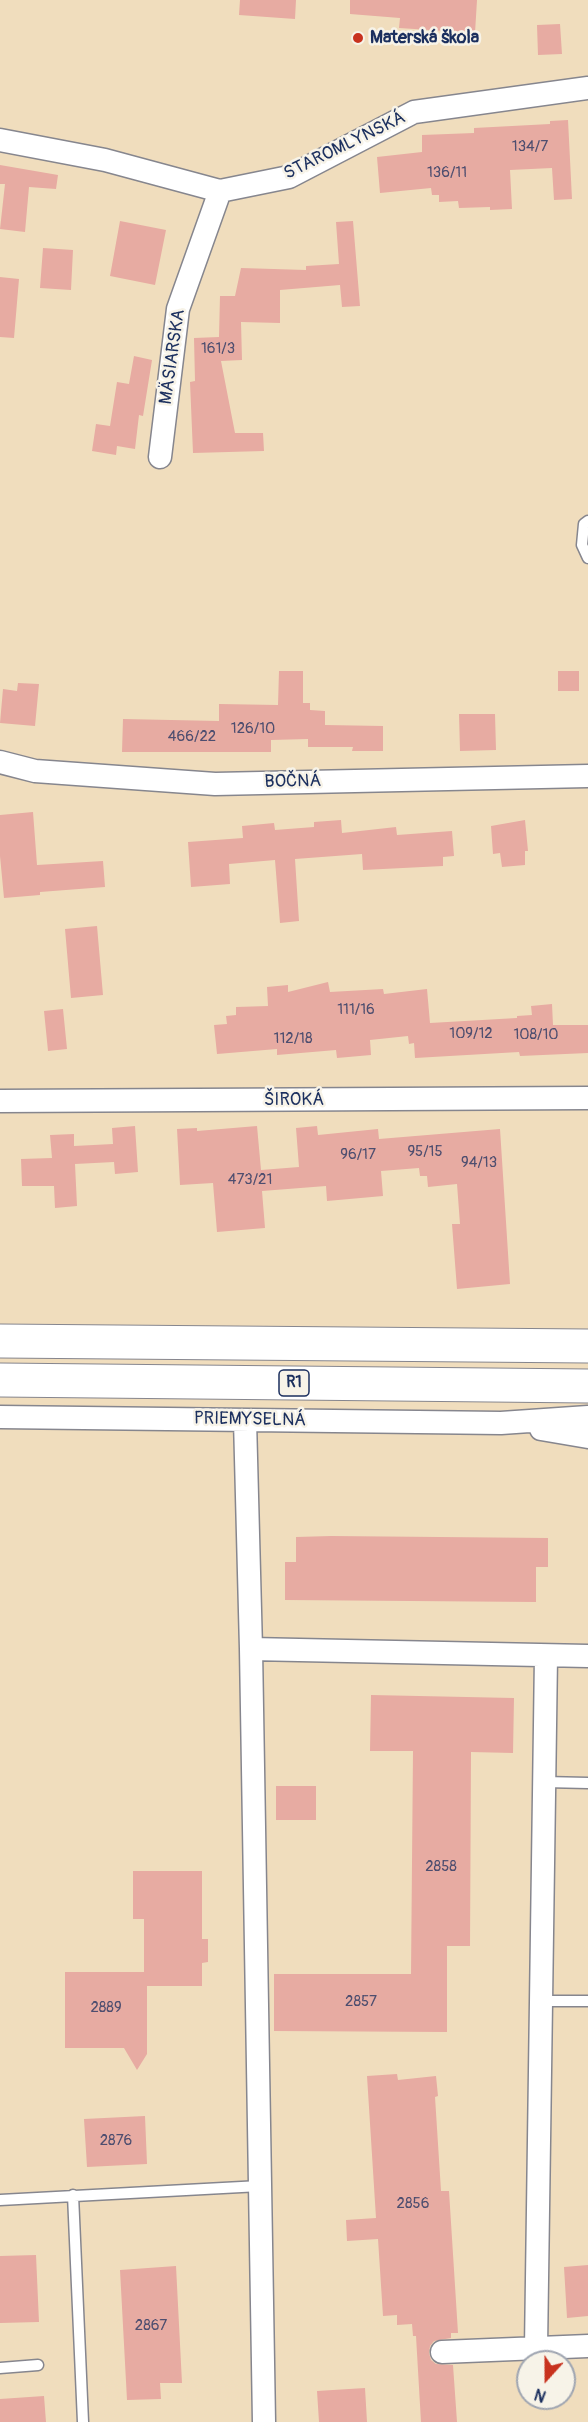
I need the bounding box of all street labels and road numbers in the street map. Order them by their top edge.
street label: STAROMLYNSKÁ [281,107,409,185]
street label: MÄSIARSKA [156,308,190,406]
street label: BOČNÁ [264,771,322,793]
street label: ŠIROKÁ [264,1089,324,1111]
road number: R1 [279,1370,309,1396]
street label: PRIEMYSELNÁ [194,1408,306,1432]

